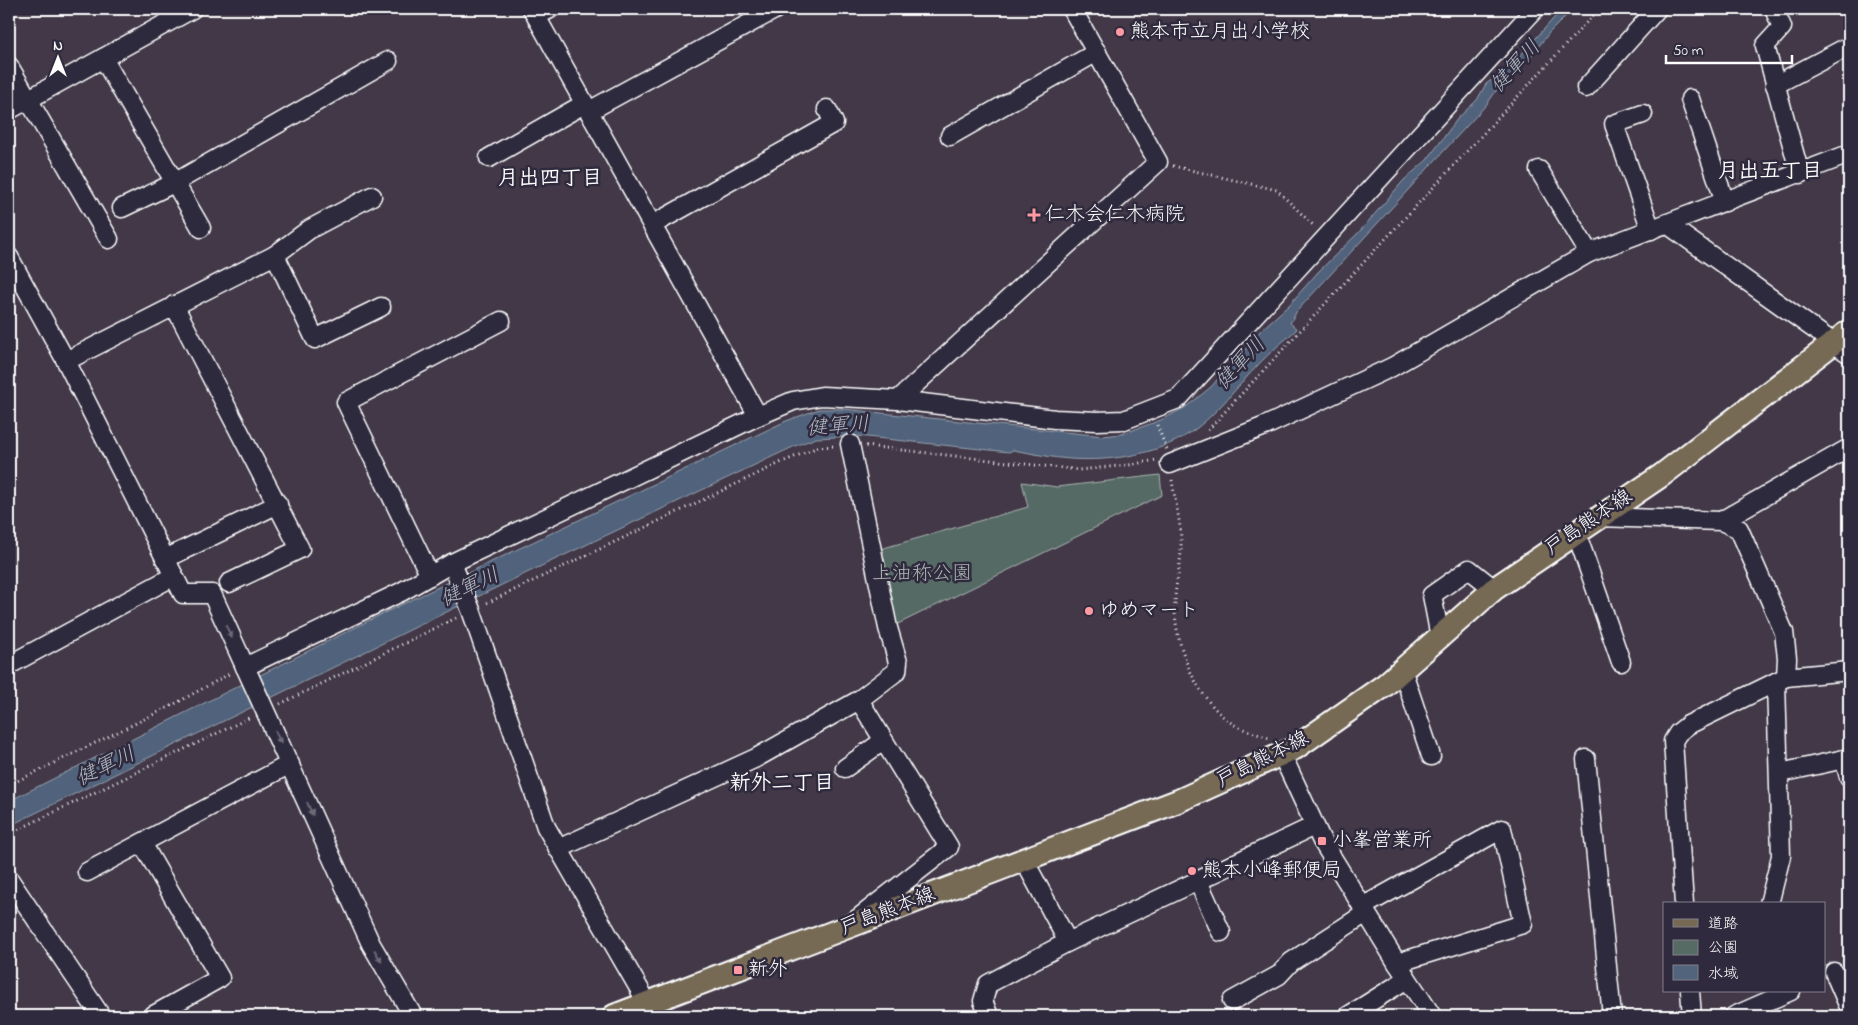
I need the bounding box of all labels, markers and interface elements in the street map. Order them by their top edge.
place label: 熊本市立月出小学校 [1130,18,1310,47]
marker: 熊本市立月出小学校 [1114,26,1126,38]
north arrow [32,32,82,82]
scale bar [1666,32,1792,64]
water label: 健軍川 [1484,34,1548,100]
text: N [53,36,63,57]
text: 50 m [1673,40,1704,62]
district label: 月出五丁目 [1718,157,1823,187]
district label: 月出四丁目 [498,164,603,194]
place label: 仁木会仁木病院 [1045,201,1185,230]
marker: 仁木会仁木病院 [1027,208,1041,222]
water label: 健軍川 [1209,331,1273,397]
water label: 健軍川 [806,410,870,444]
street label: 戸島熊本線 [1539,483,1639,563]
park label: 上油称公園 [872,560,972,589]
water label: 健軍川 [435,561,505,615]
place label: ゆめマート [1099,597,1199,626]
marker: ゆめマート [1083,605,1095,617]
one-way arrow [226,625,234,639]
street label: 戸島熊本線 [1212,724,1314,796]
one-way arrow [275,730,283,744]
water label: 健軍川 [71,740,141,794]
district label: 新外二丁目 [730,769,835,799]
one-way arrow [307,802,315,816]
place label: 小峯営業所 [1332,827,1432,856]
marker: 小峯営業所 [1316,835,1328,847]
place label: 熊本小峰郵便局 [1202,857,1342,886]
marker: 熊本小峰郵便局 [1186,865,1198,877]
street label: 戸島熊本線 [836,881,940,943]
legend [1663,902,1826,992]
text: 道路 [1708,913,1738,935]
text: 公園 [1708,937,1738,959]
one-way arrow [374,950,383,963]
place label: 新外 [748,956,788,985]
text: 水域 [1708,963,1738,985]
marker: 新外 [732,964,744,976]

